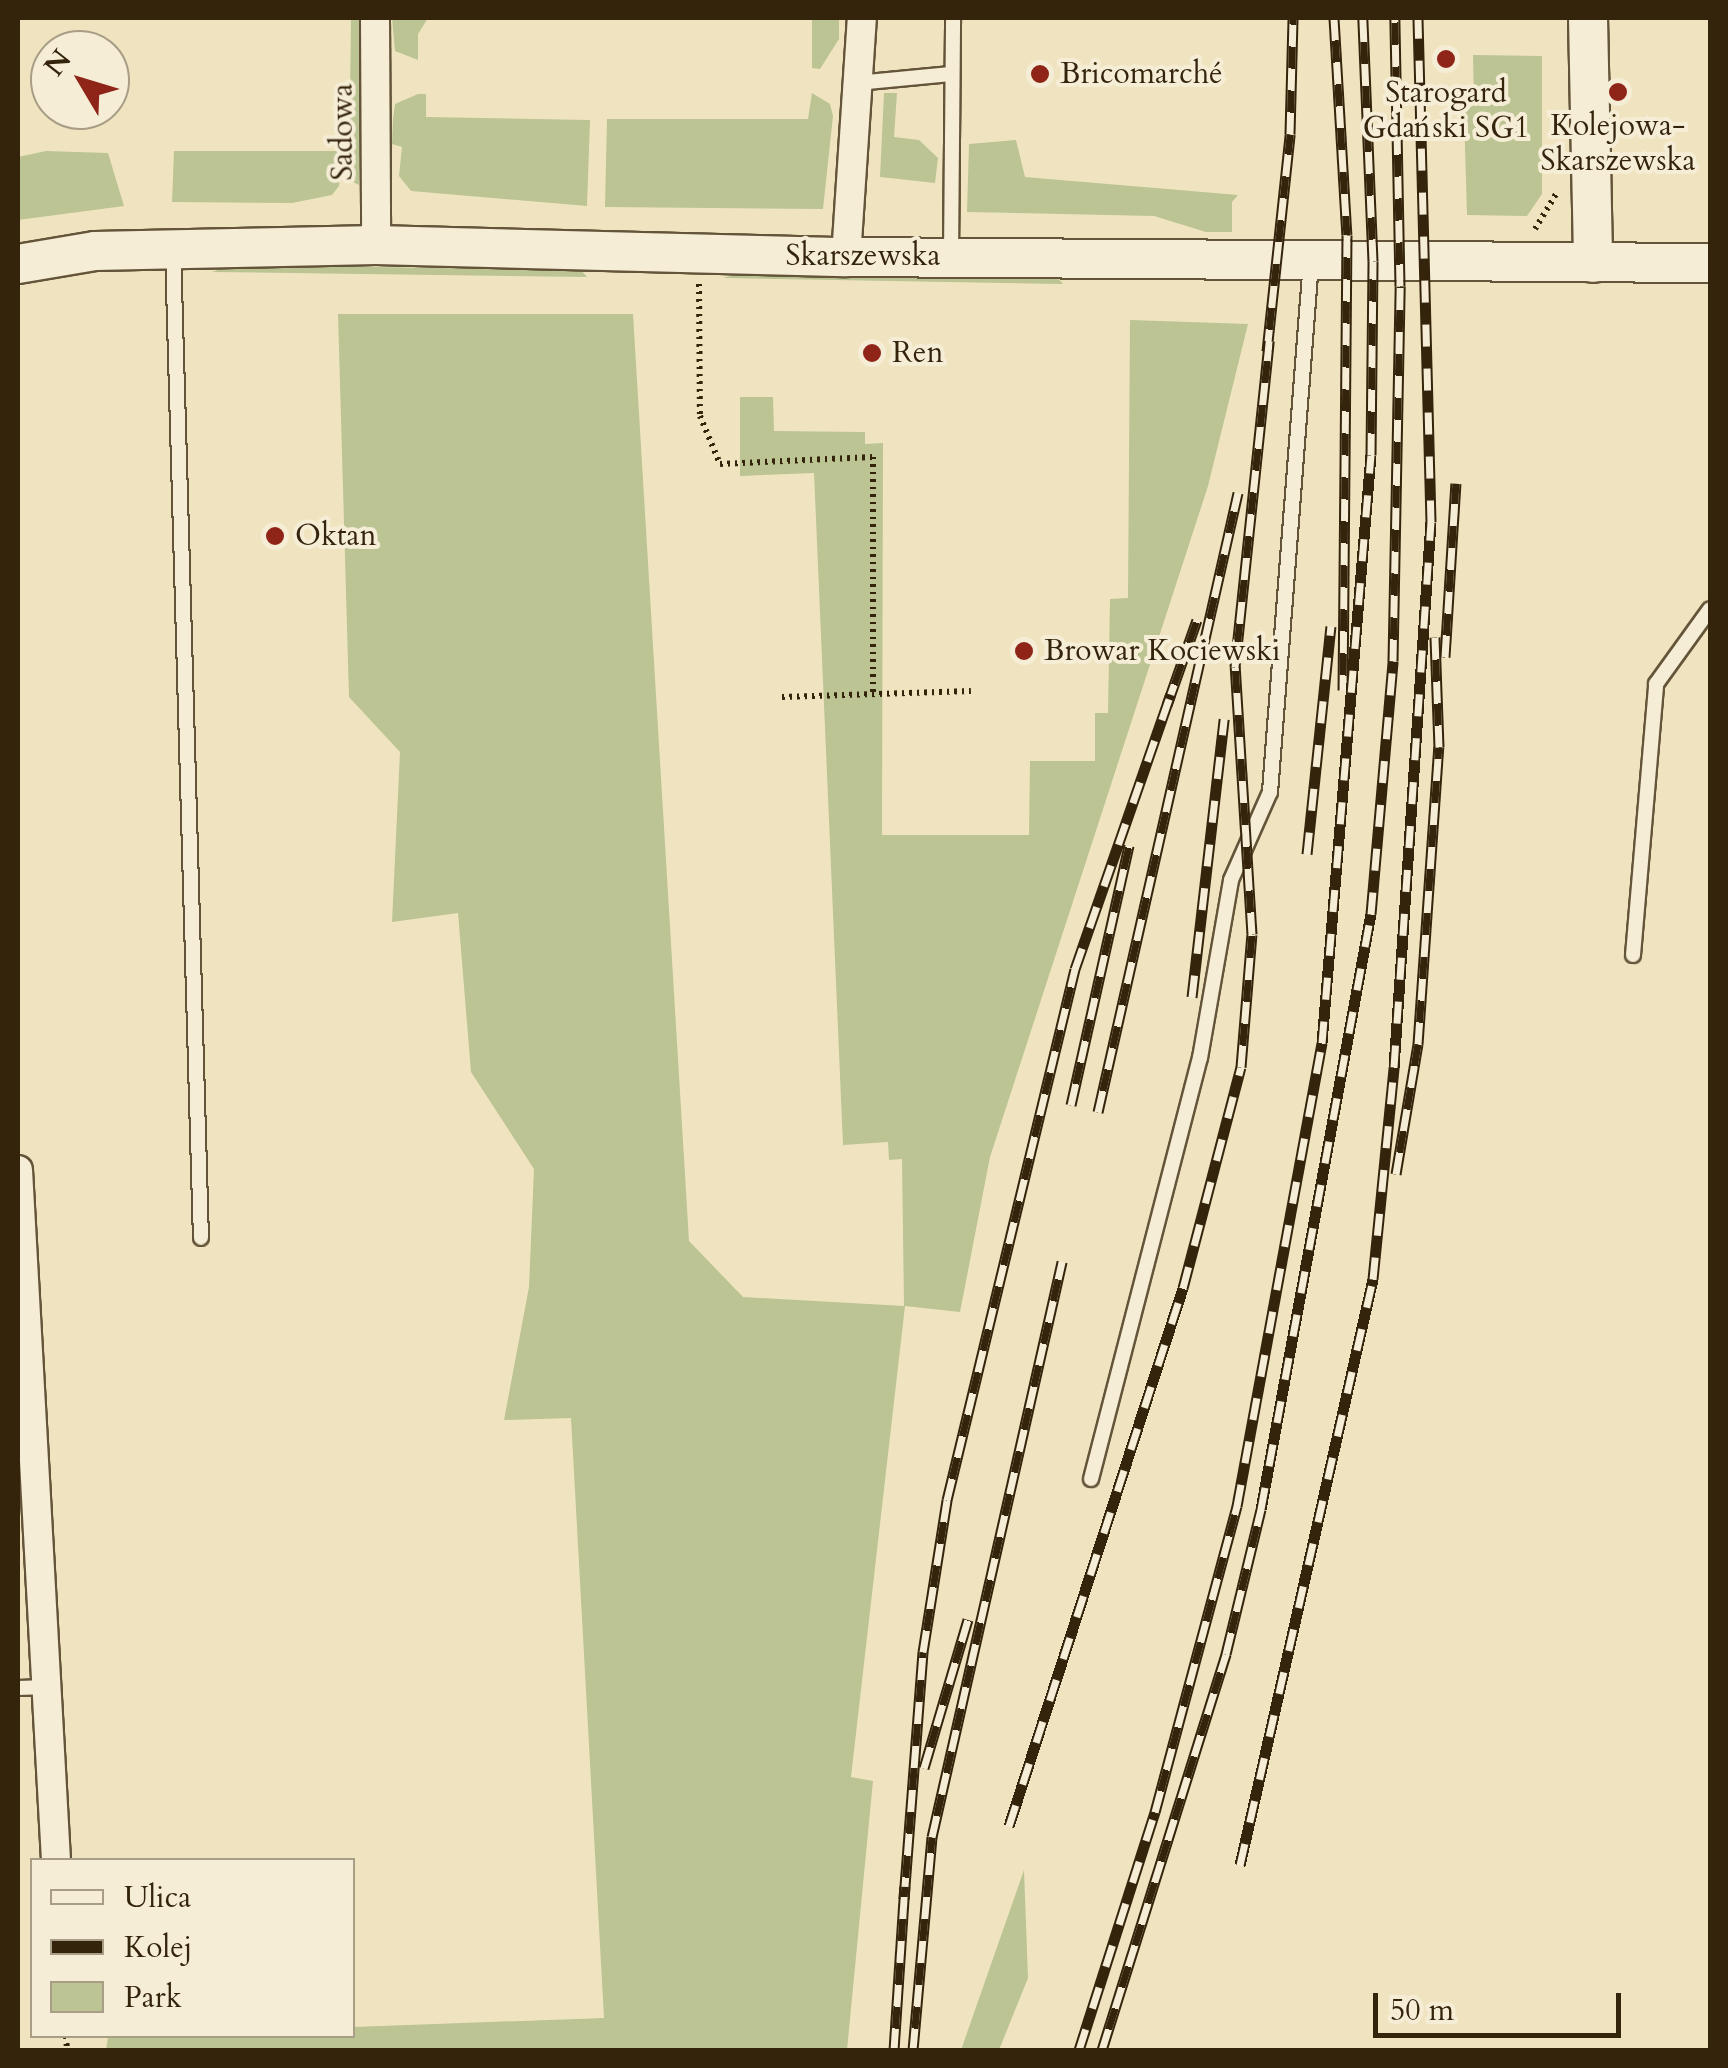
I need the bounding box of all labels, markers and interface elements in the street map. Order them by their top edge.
north arrow [30,30,130,130]
text: N [35,41,80,84]
marker: Starogard Gdański SG1 [1435,48,1457,70]
place label: Bricomarché [1060,56,1223,92]
marker: Bricomarché [1029,63,1051,85]
place label: Starogard Gdański SG1 [1363,75,1529,146]
marker: Kolejowa- Skarszewska [1607,81,1629,103]
street label: Sadowa [325,83,361,181]
place label: Kolejowa- Skarszewska [1540,108,1696,178]
street label: Skarszewska [785,238,941,274]
place label: Ren [892,335,943,371]
marker: Ren [861,342,883,364]
place label: Oktan [295,518,376,554]
marker: Oktan [264,525,286,547]
place label: Browar Kociewski [1044,633,1280,669]
marker: Browar Kociewski [1013,640,1035,662]
legend [30,1858,355,2038]
text: Ulica [124,1877,191,1918]
text: Kolej [124,1927,192,1968]
scale bar [1378,1973,1626,2035]
text: Park [124,1977,182,2018]
text: 50 m [1390,1990,1454,2031]

